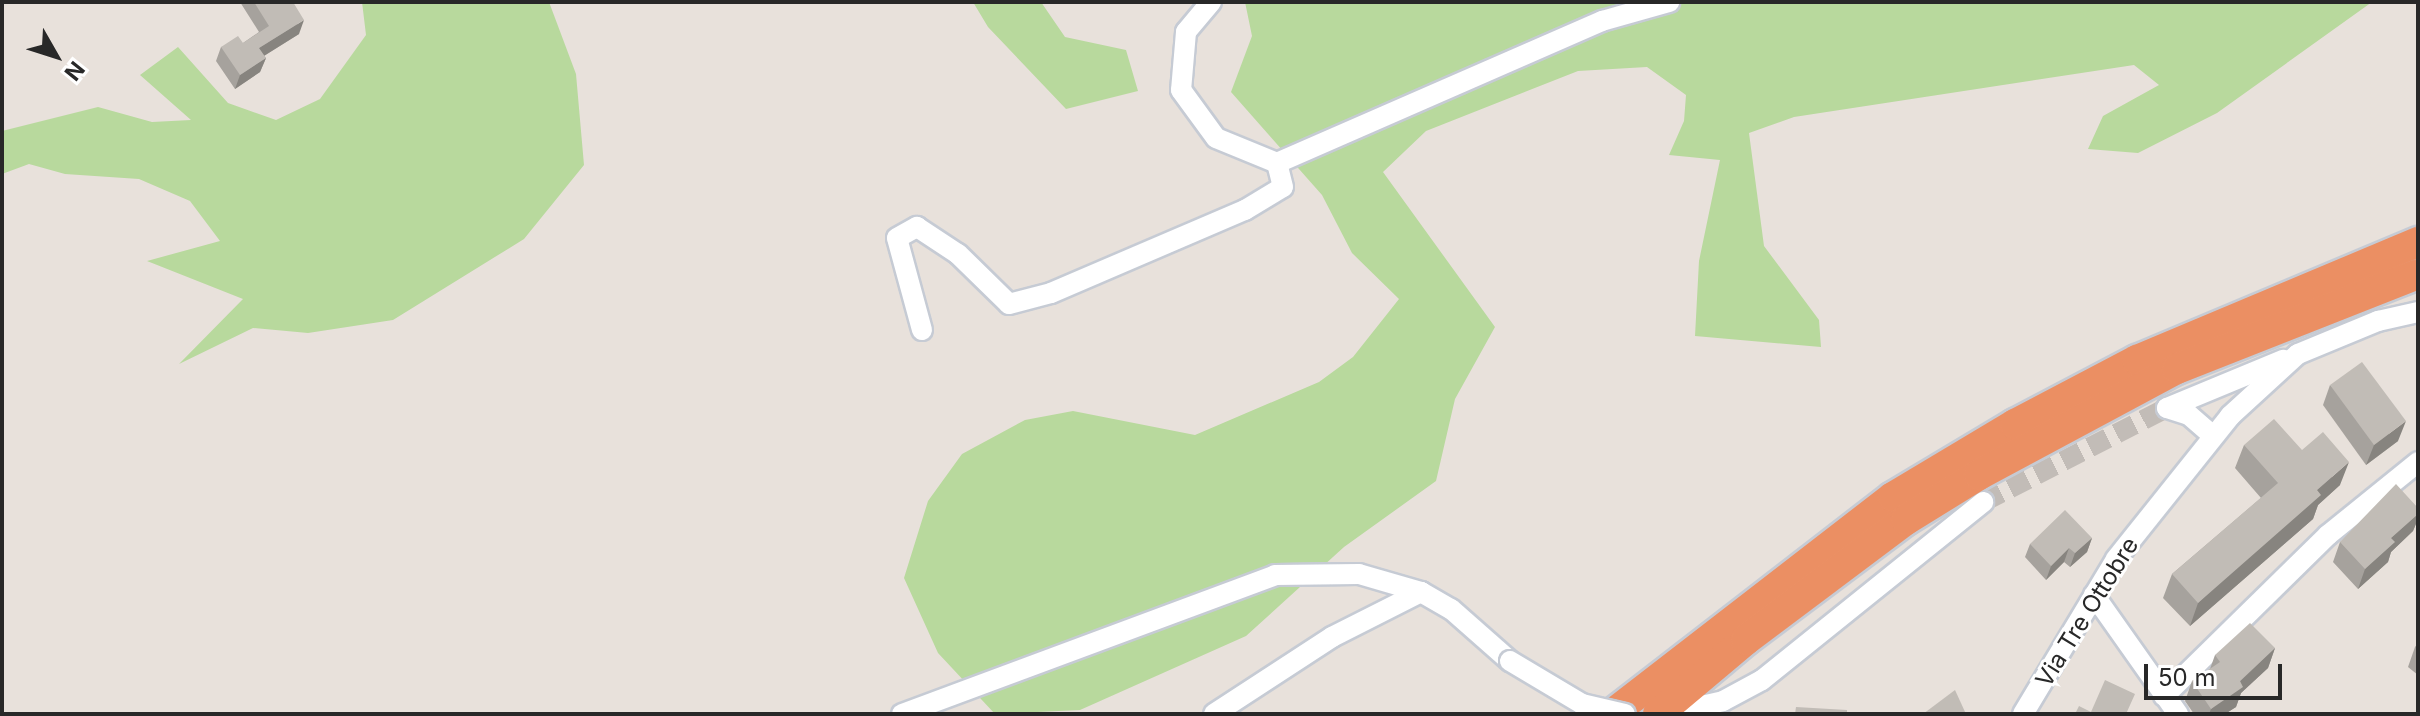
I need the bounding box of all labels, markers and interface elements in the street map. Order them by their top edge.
north arrow [16,16,96,96]
text: N [59,56,90,86]
street label: Via Tre Ottobre [2029,532,2145,692]
scale bar [2148,648,2286,698]
text: 50 m [2158,663,2216,692]

